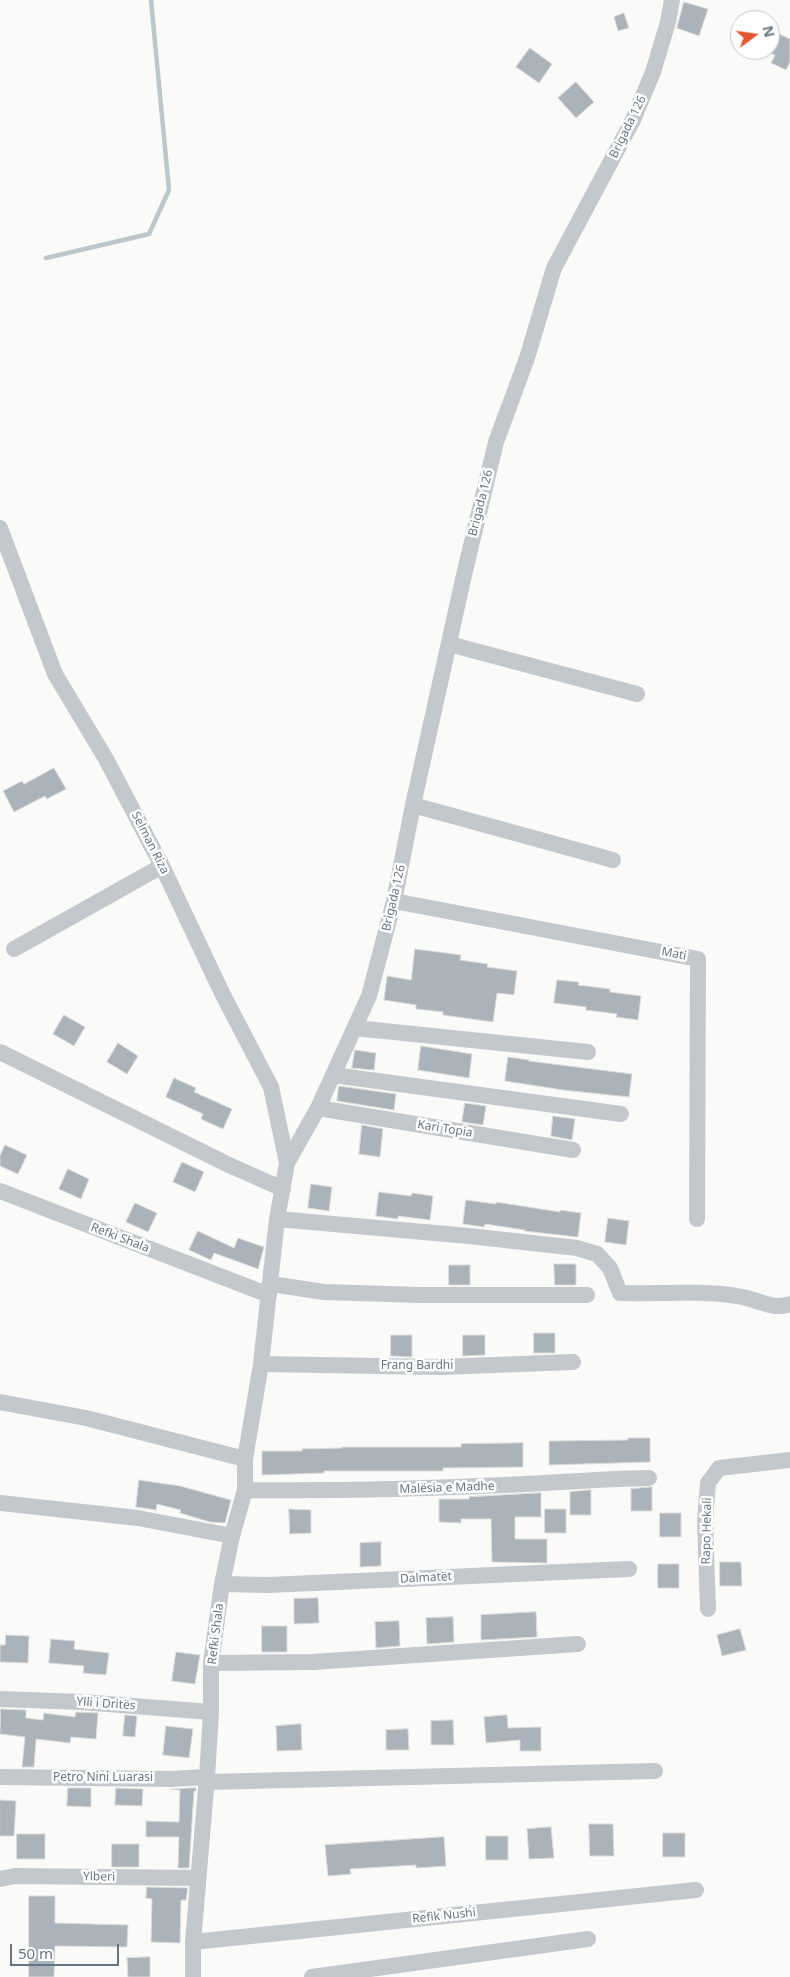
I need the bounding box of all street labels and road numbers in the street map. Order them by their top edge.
street label: Brigada 126 [607,93,649,161]
street label: Brigada 126 [466,468,496,538]
street label: Selman Riza [128,809,172,877]
street label: Brigada 126 [379,863,409,933]
street label: Mati [660,945,688,963]
street label: Kari Topia [416,1118,474,1140]
street label: Refki Shala [89,1220,151,1256]
street label: Frang Bardhi [381,1359,453,1373]
street label: Malësia e Madhe [399,1479,495,1497]
street label: Rapo Hekali [699,1497,715,1565]
street label: Dalmatët [400,1569,452,1587]
street label: Refki Shala [205,1603,227,1665]
street label: Ylli i Dritës [76,1695,136,1713]
street label: Petro Nini Luarasi [53,1771,153,1785]
street label: Ylberi [83,1870,115,1884]
street label: Refik Nushi [412,1906,476,1926]

